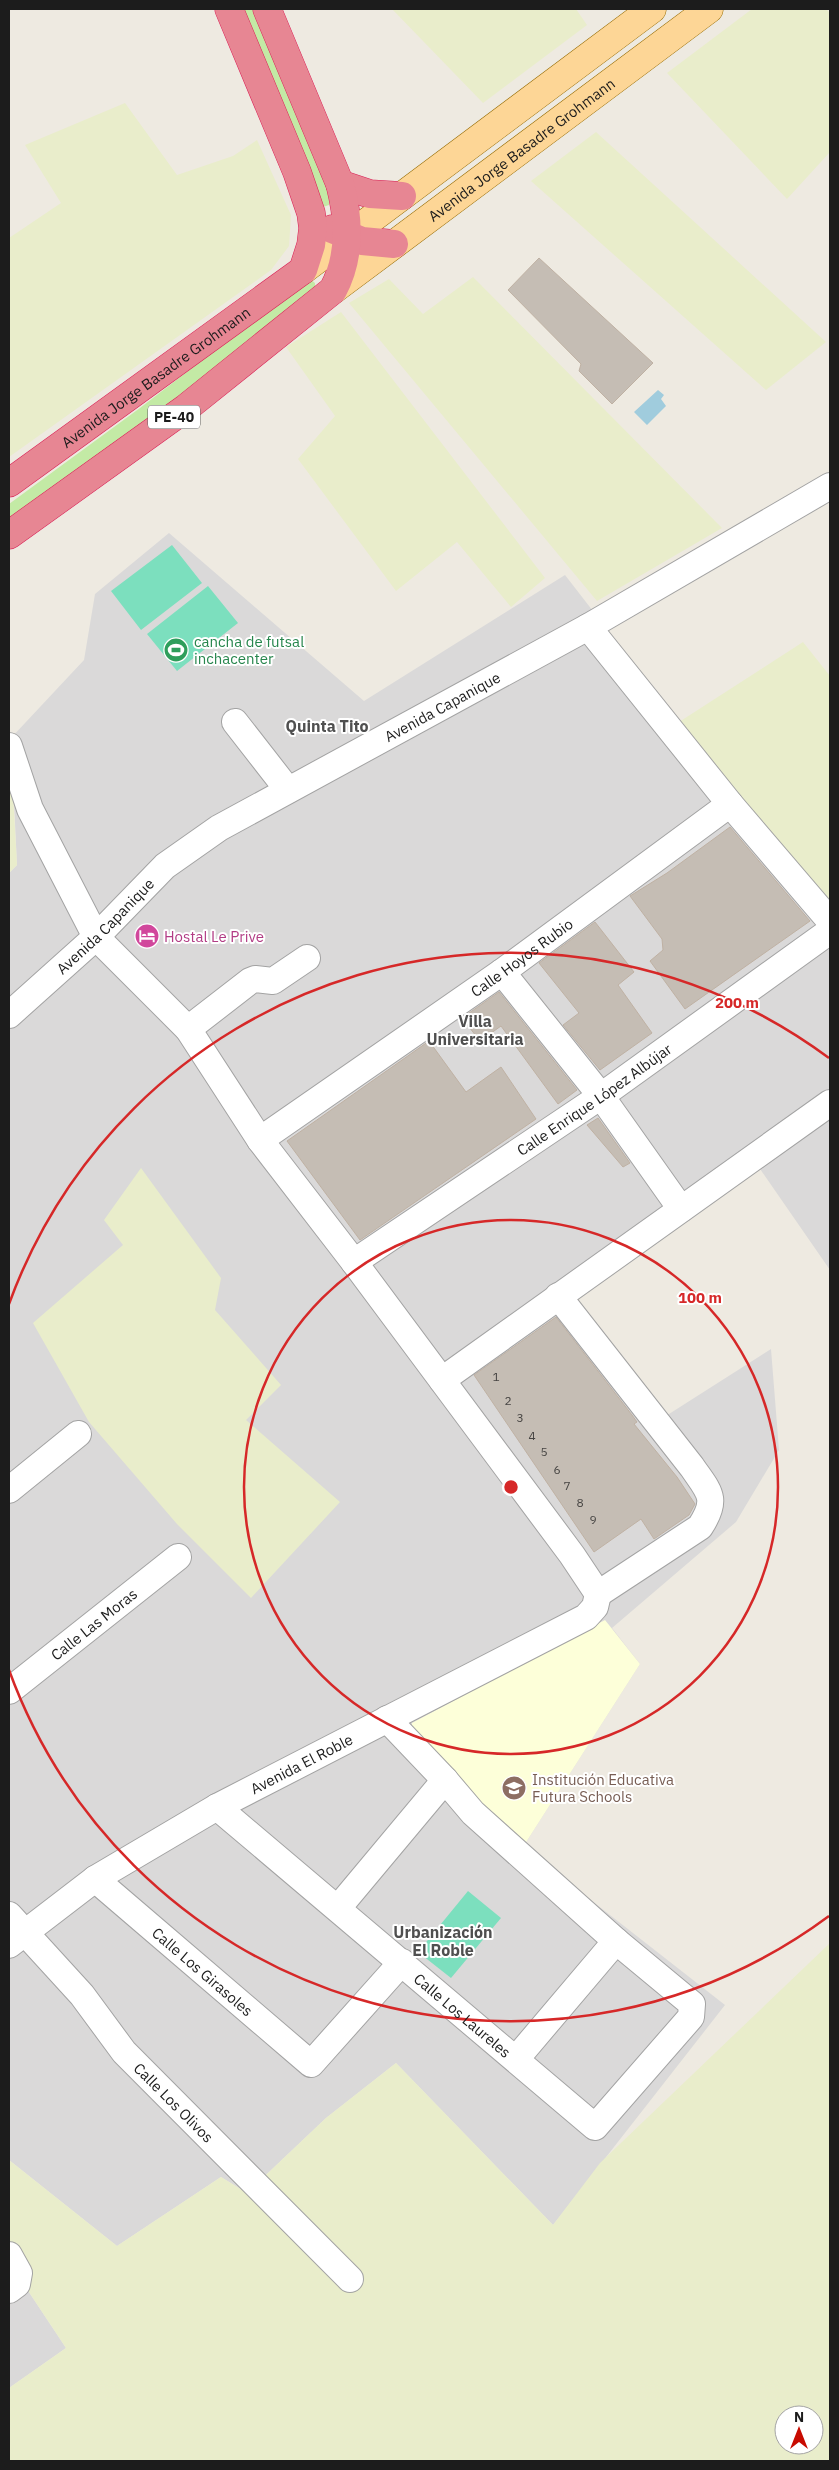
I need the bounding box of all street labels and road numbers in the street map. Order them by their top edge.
street label: Avenida Jorge Basadre Grohmann [424,73,618,225]
street label: Avenida Jorge Basadre Grohmann [58,302,254,451]
road number: PE-40 [148,406,200,428]
street label: Avenida Capanique [381,667,503,746]
street label: Avenida Capanique [52,874,158,978]
street label: Calle Hoyos Rubio [467,914,576,1001]
street label: Calle Enrique López Albújar [513,1039,676,1160]
street label: Calle Las Moras [47,1584,141,1664]
street label: Avenida El Roble [247,1729,356,1798]
street label: Calle Los Girasoles [148,1923,257,2020]
street label: Calle Los Laureles [410,1969,515,2061]
street label: Calle Los Olivos [130,2058,218,2146]

